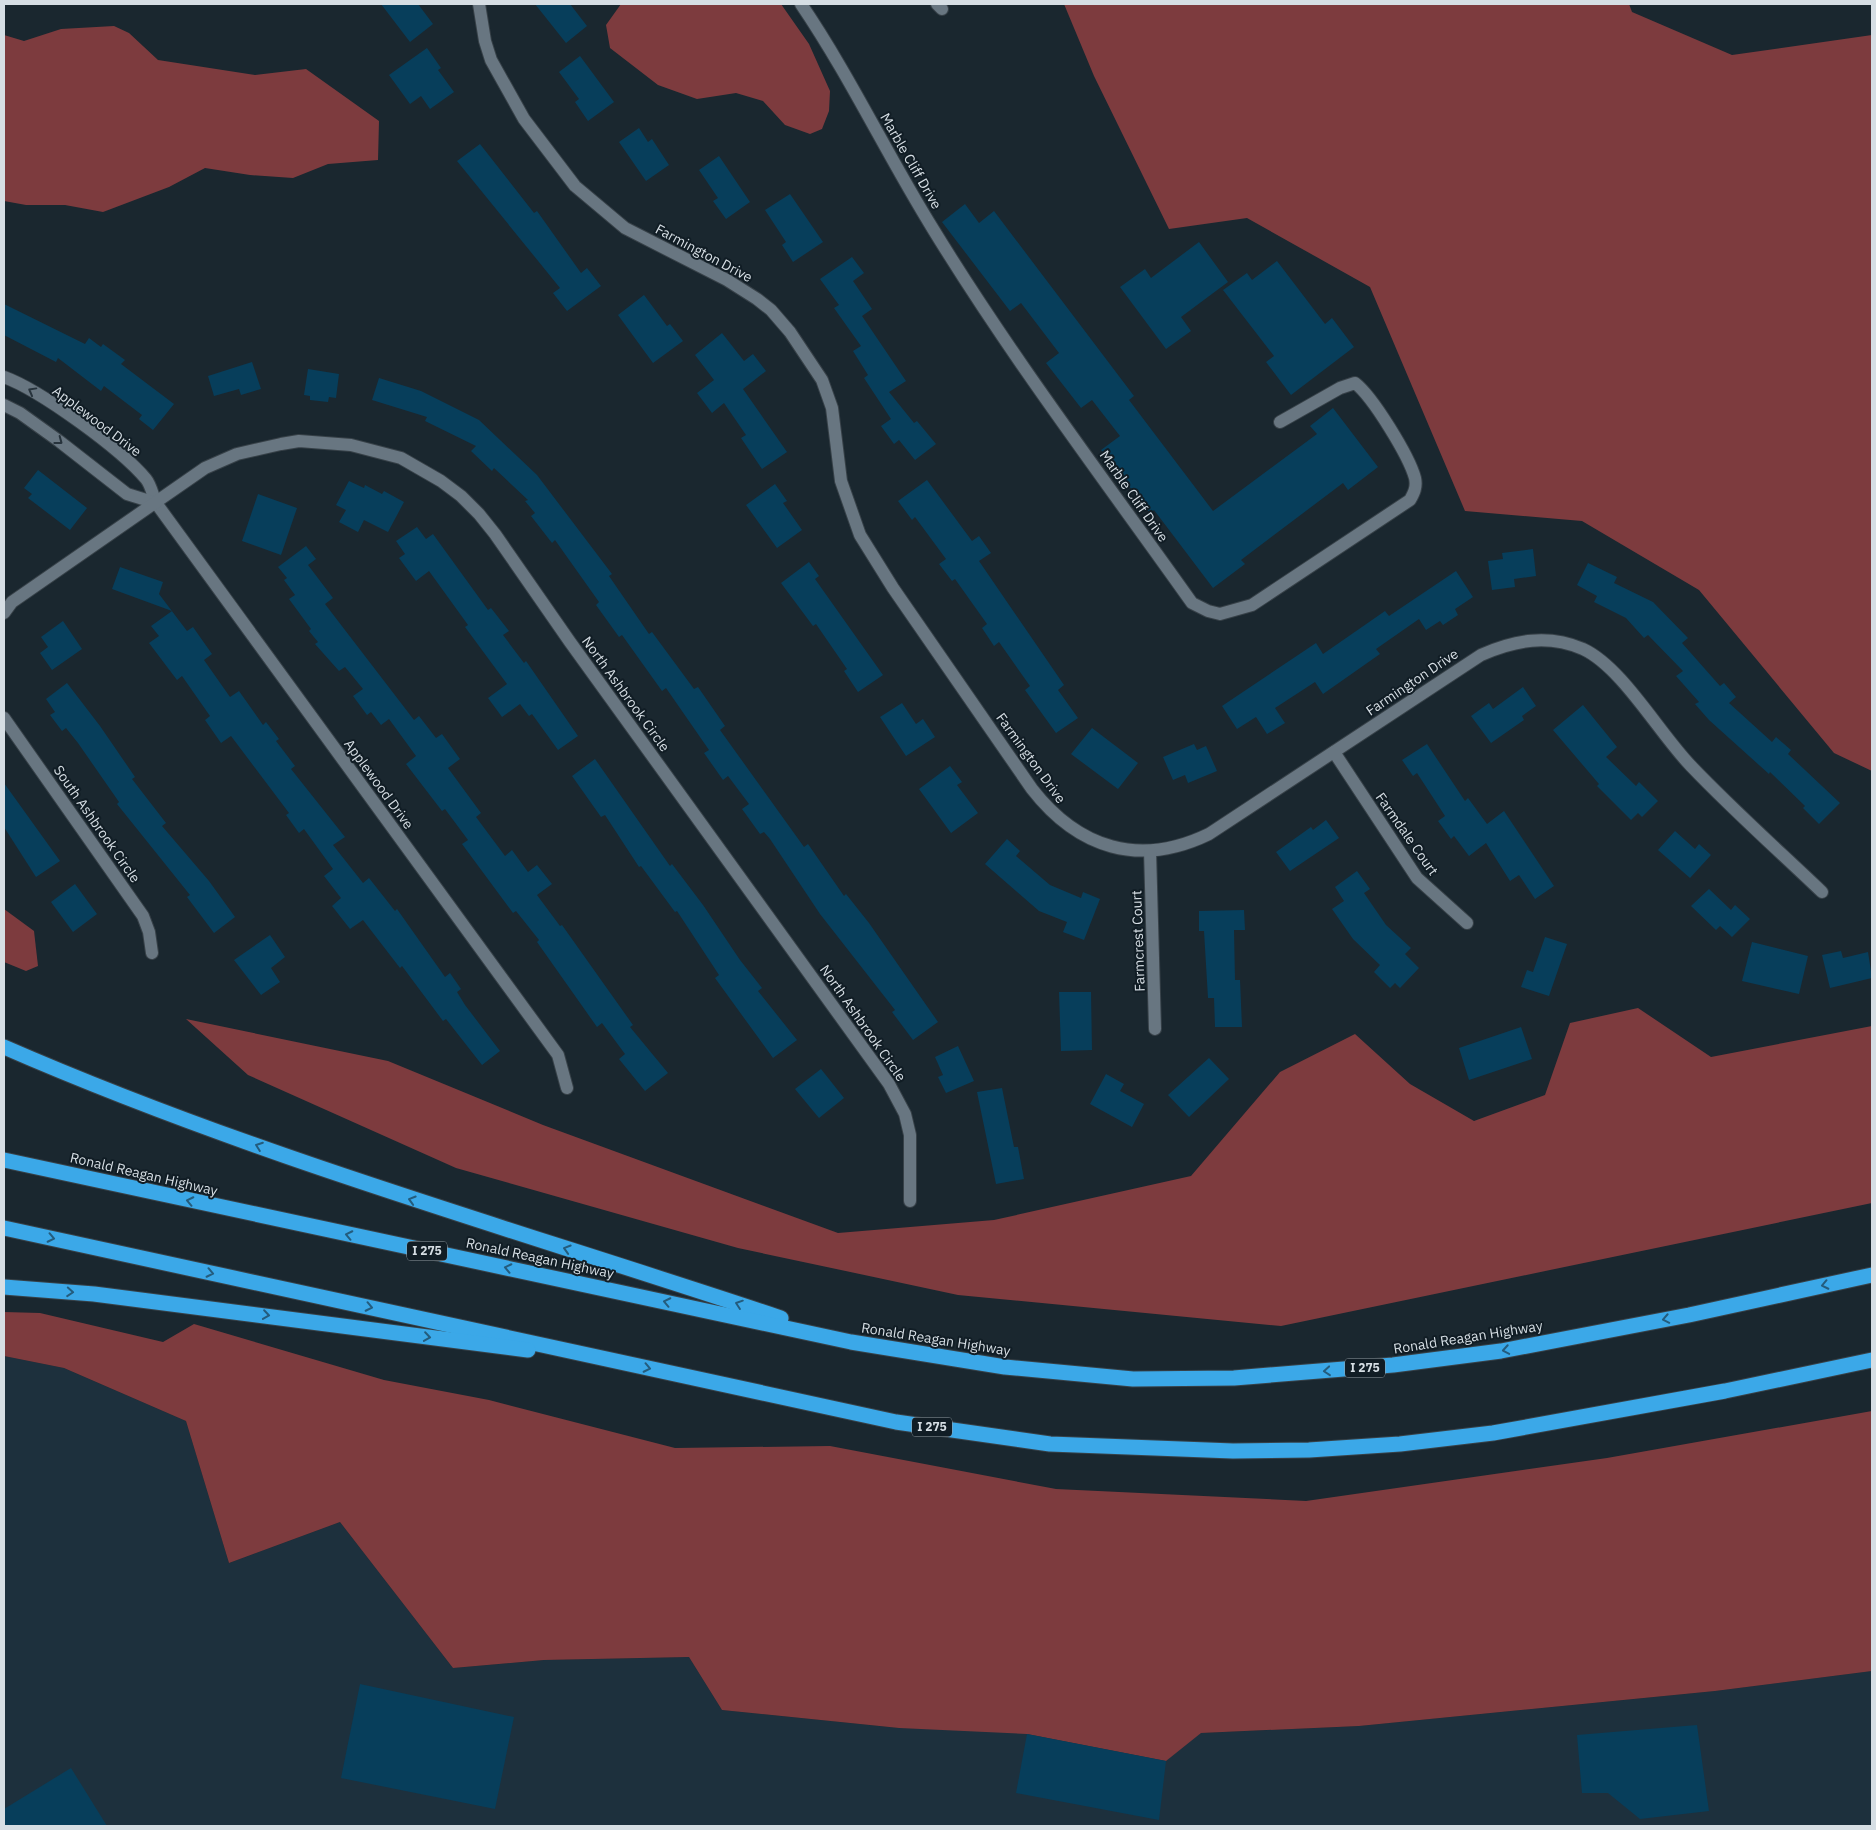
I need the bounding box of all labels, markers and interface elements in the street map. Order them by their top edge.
street label: Marble Cliff Drive [876,110,946,212]
street label: Farmington Drive [652,220,756,286]
street label: Applewood Drive [49,382,145,461]
one-way arrow [28,387,37,397]
one-way arrow [53,435,63,444]
street label: Marble Cliff Drive [1096,447,1172,546]
street label: North Ashbrook Circle [578,633,674,755]
street label: Farmington Drive [1362,644,1462,719]
street label: Farmington Drive [992,709,1070,807]
street label: Applewood Drive [340,735,418,833]
street label: South Ashbrook Circle [50,762,144,886]
street label: Farmdale Court [1372,789,1442,879]
street label: Farmcrest Court [1127,890,1149,992]
street label: North Ashbrook Circle [816,961,910,1085]
one-way arrow [255,1142,264,1152]
street label: Ronald Reagan Highway [68,1148,220,1200]
one-way arrow [185,1196,194,1207]
one-way arrow [409,1196,417,1206]
one-way arrow [344,1230,353,1240]
one-way arrow [47,1233,56,1243]
street label: Ronald Reagan Highway [464,1234,616,1282]
road number: I 275 [407,1242,447,1260]
one-way arrow [564,1244,572,1254]
one-way arrow [503,1263,512,1274]
one-way arrow [206,1267,215,1278]
one-way arrow [1820,1279,1829,1290]
one-way arrow [66,1286,74,1297]
one-way arrow [662,1297,671,1308]
one-way arrow [735,1300,743,1310]
one-way arrow [365,1301,374,1312]
one-way arrow [262,1310,270,1320]
one-way arrow [1661,1314,1670,1324]
street label: Ronald Reagan Highway [1392,1316,1544,1358]
street label: Ronald Reagan Highway [860,1318,1012,1360]
one-way arrow [423,1331,431,1342]
one-way arrow [1502,1344,1510,1354]
road number: I 275 [1345,1359,1385,1378]
one-way arrow [643,1362,652,1373]
one-way arrow [1323,1365,1331,1376]
road number: I 275 [912,1418,952,1436]

